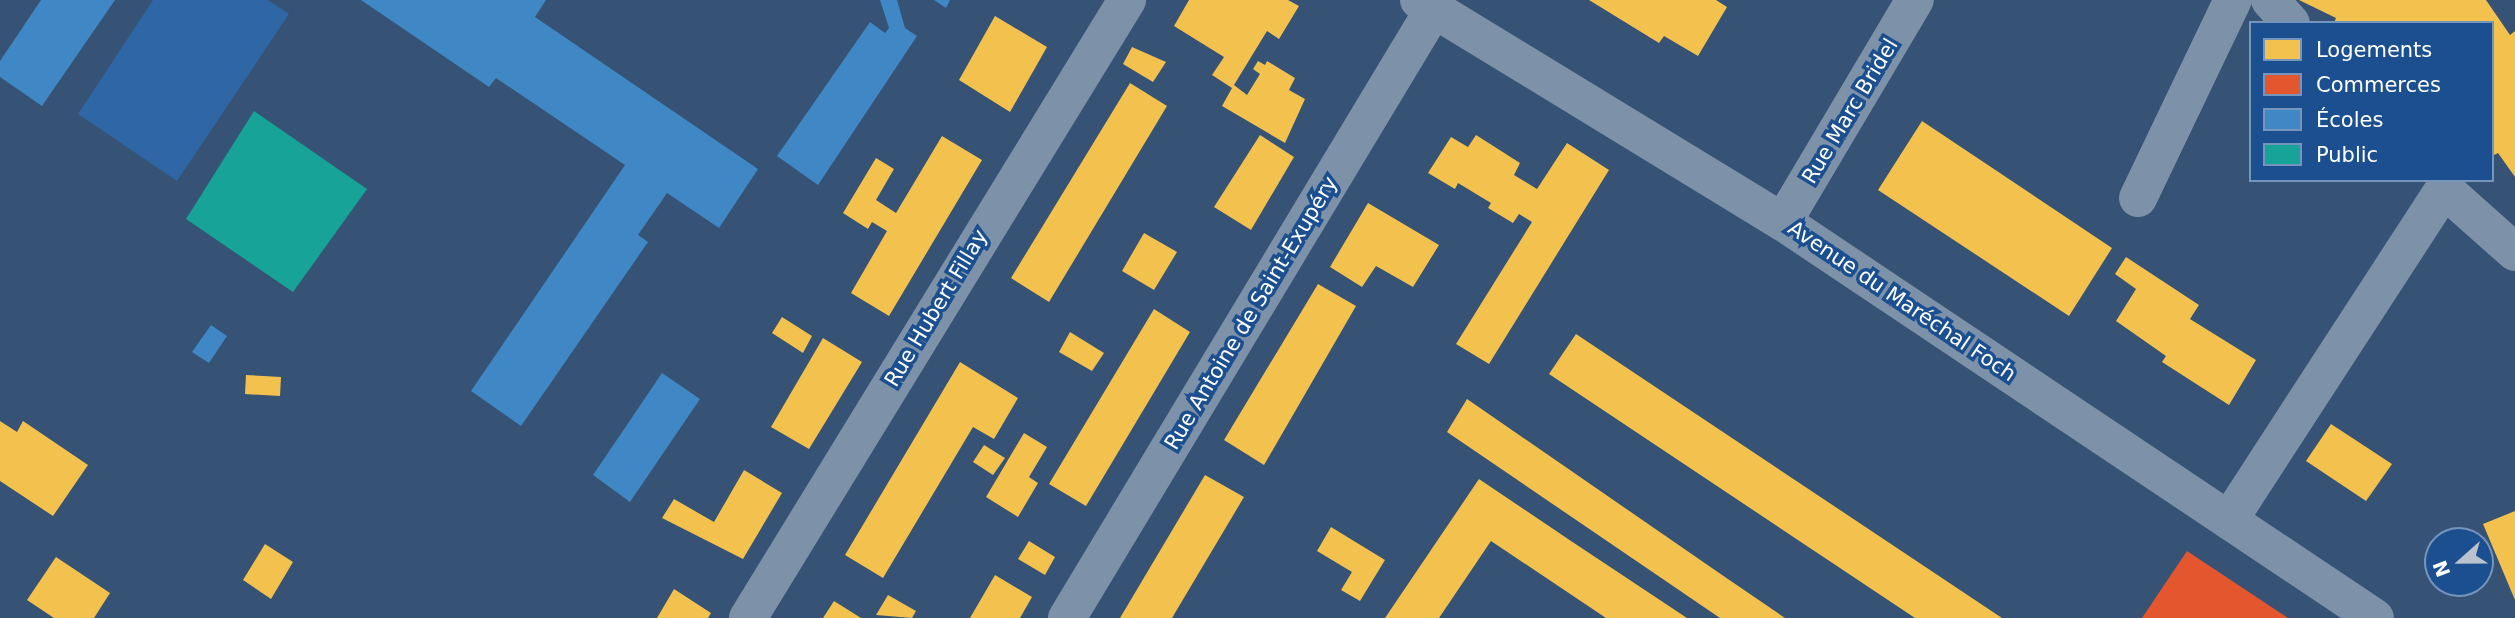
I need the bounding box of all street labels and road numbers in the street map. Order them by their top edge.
street label: Rue Marc Bridel [1797,34,1903,188]
street label: Rue Antoine de Saint-Exupéry [1159,172,1343,454]
street label: Avenue du Maréchal Foch [1783,215,2021,387]
street label: Rue Hubert Fillay [879,225,993,391]

